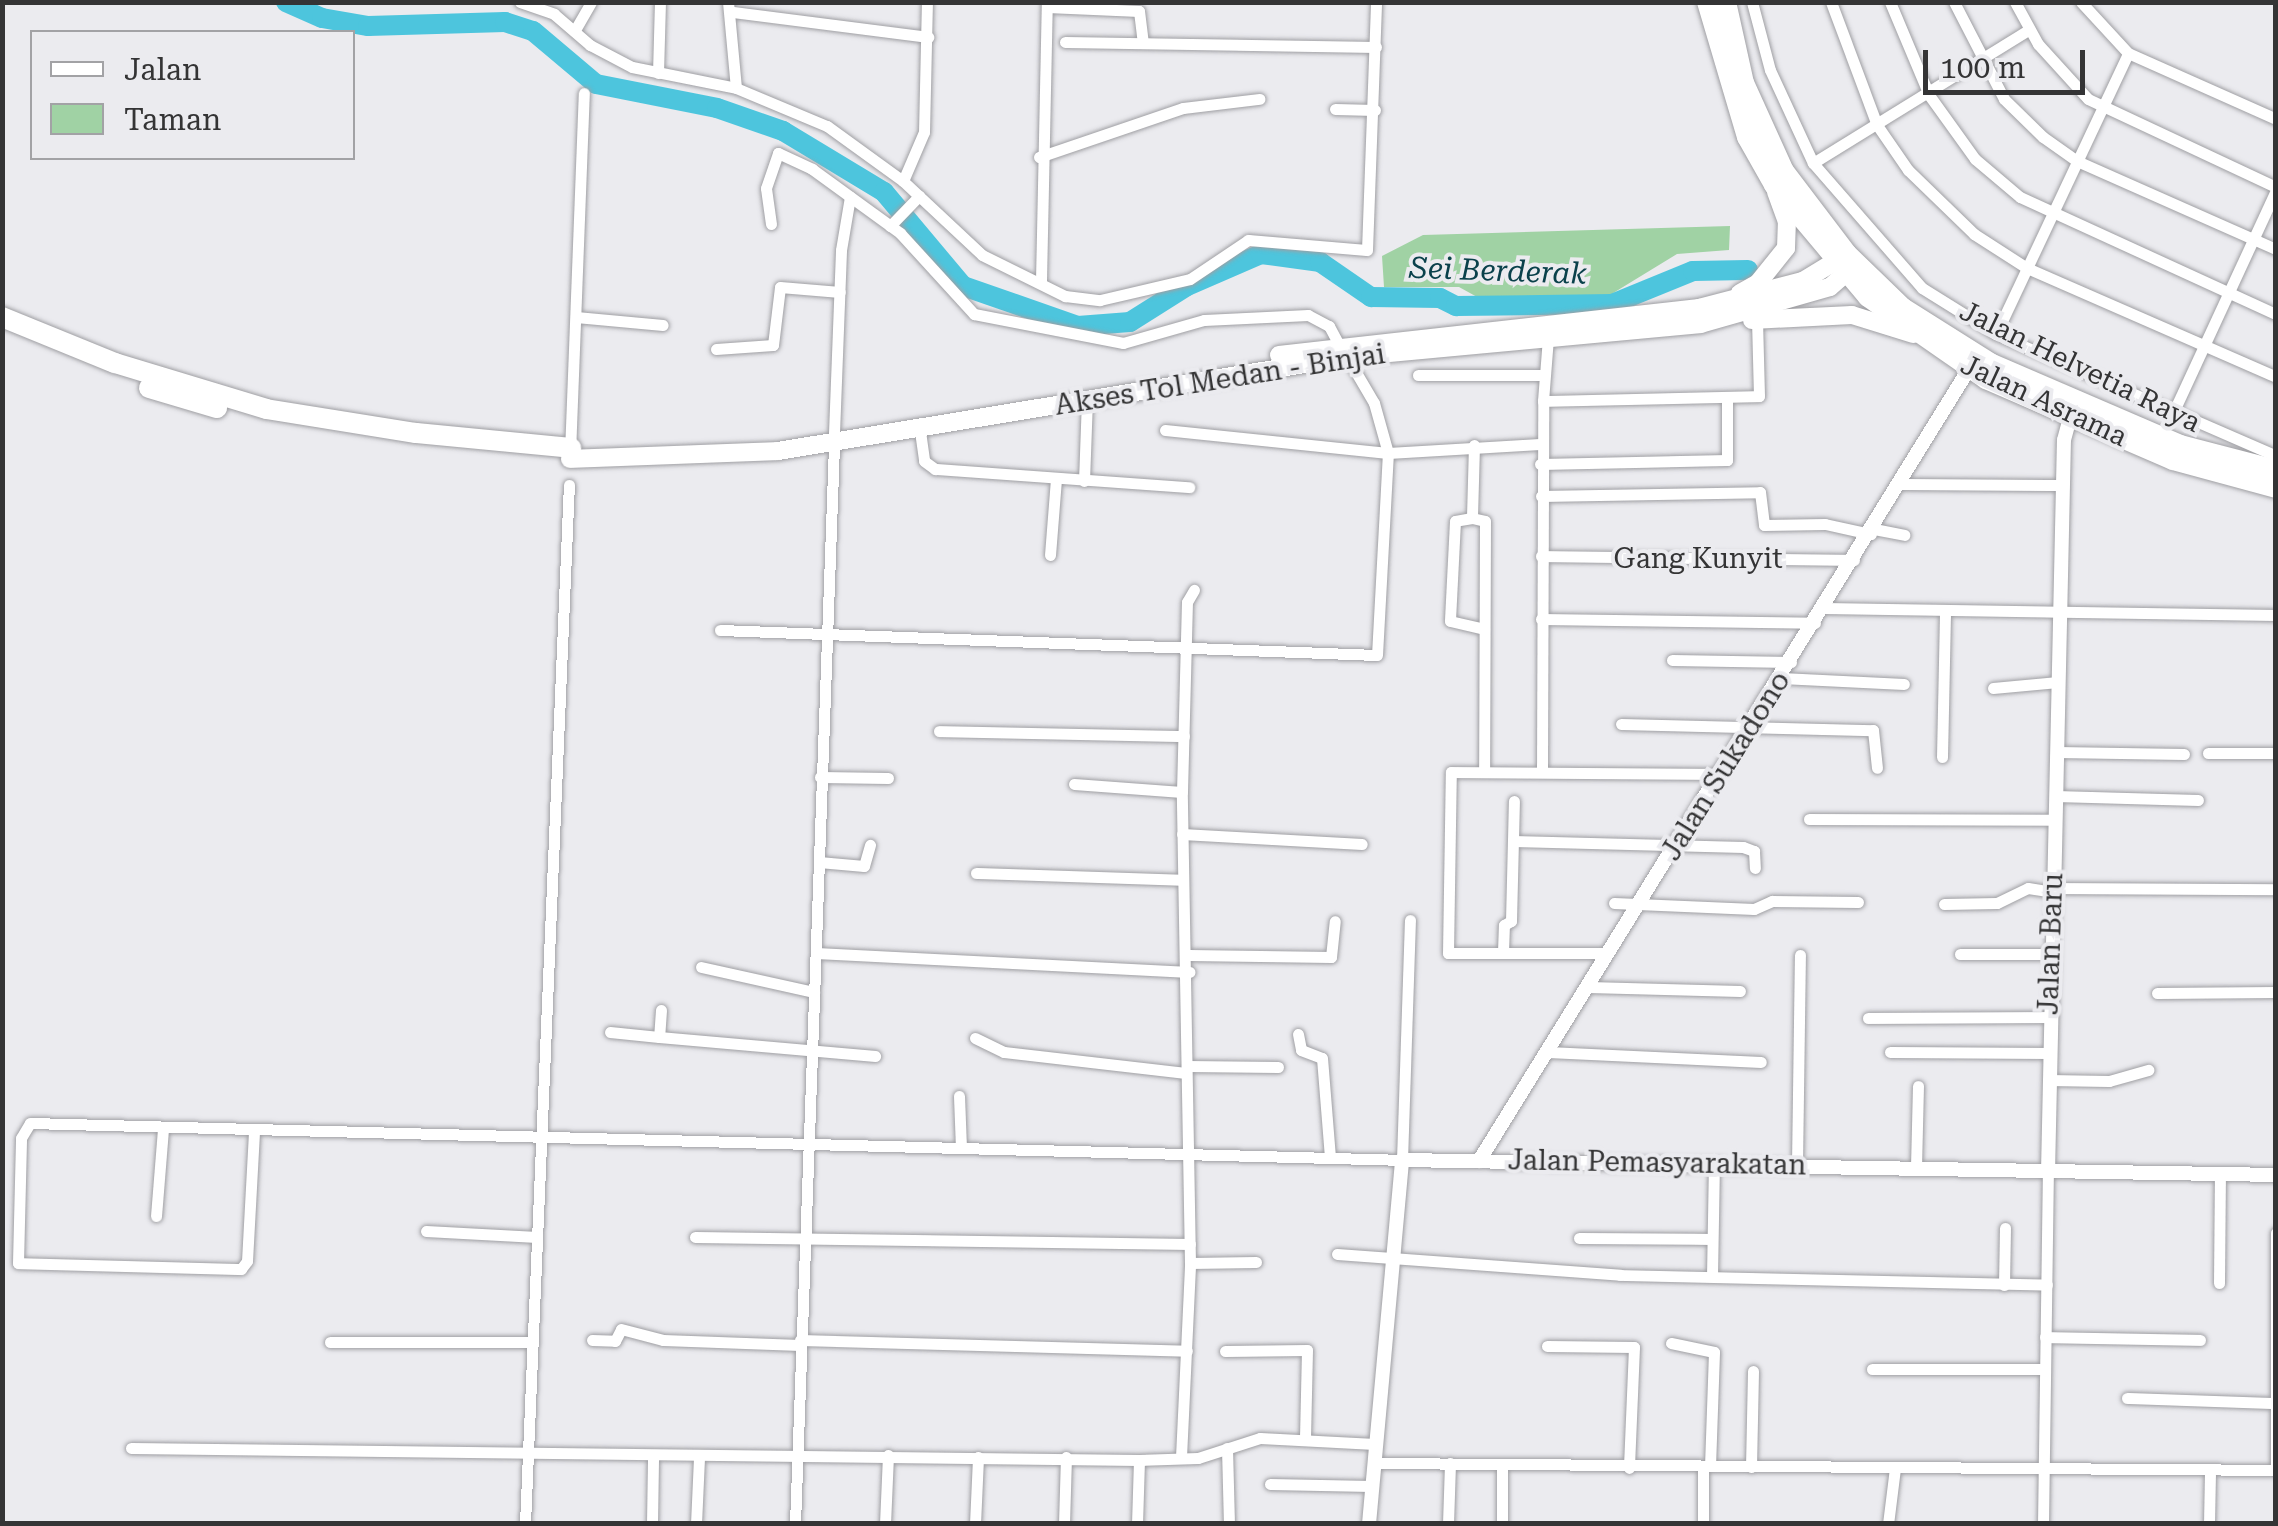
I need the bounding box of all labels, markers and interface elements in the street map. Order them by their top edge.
legend [30,30,355,160]
scale bar [1928,30,2090,92]
text: 100 m [1940,50,2025,85]
text: Jalan [124,52,201,87]
text: Taman [124,102,221,137]
water label: Sei Berderak [1409,250,1587,292]
street label: Jalan Helvetia Raya [1954,294,2206,440]
street label: Akses Tol Medan - Binjai [1052,337,1388,423]
street label: Jalan Asrama [1956,348,2132,454]
street label: Gang Kunyit [1613,542,1783,576]
street label: Jalan Sukadono [1654,665,1798,867]
street label: Jalan Baru [2032,872,2070,1016]
street label: Jalan Pemasyarakatan [1507,1144,1807,1182]

